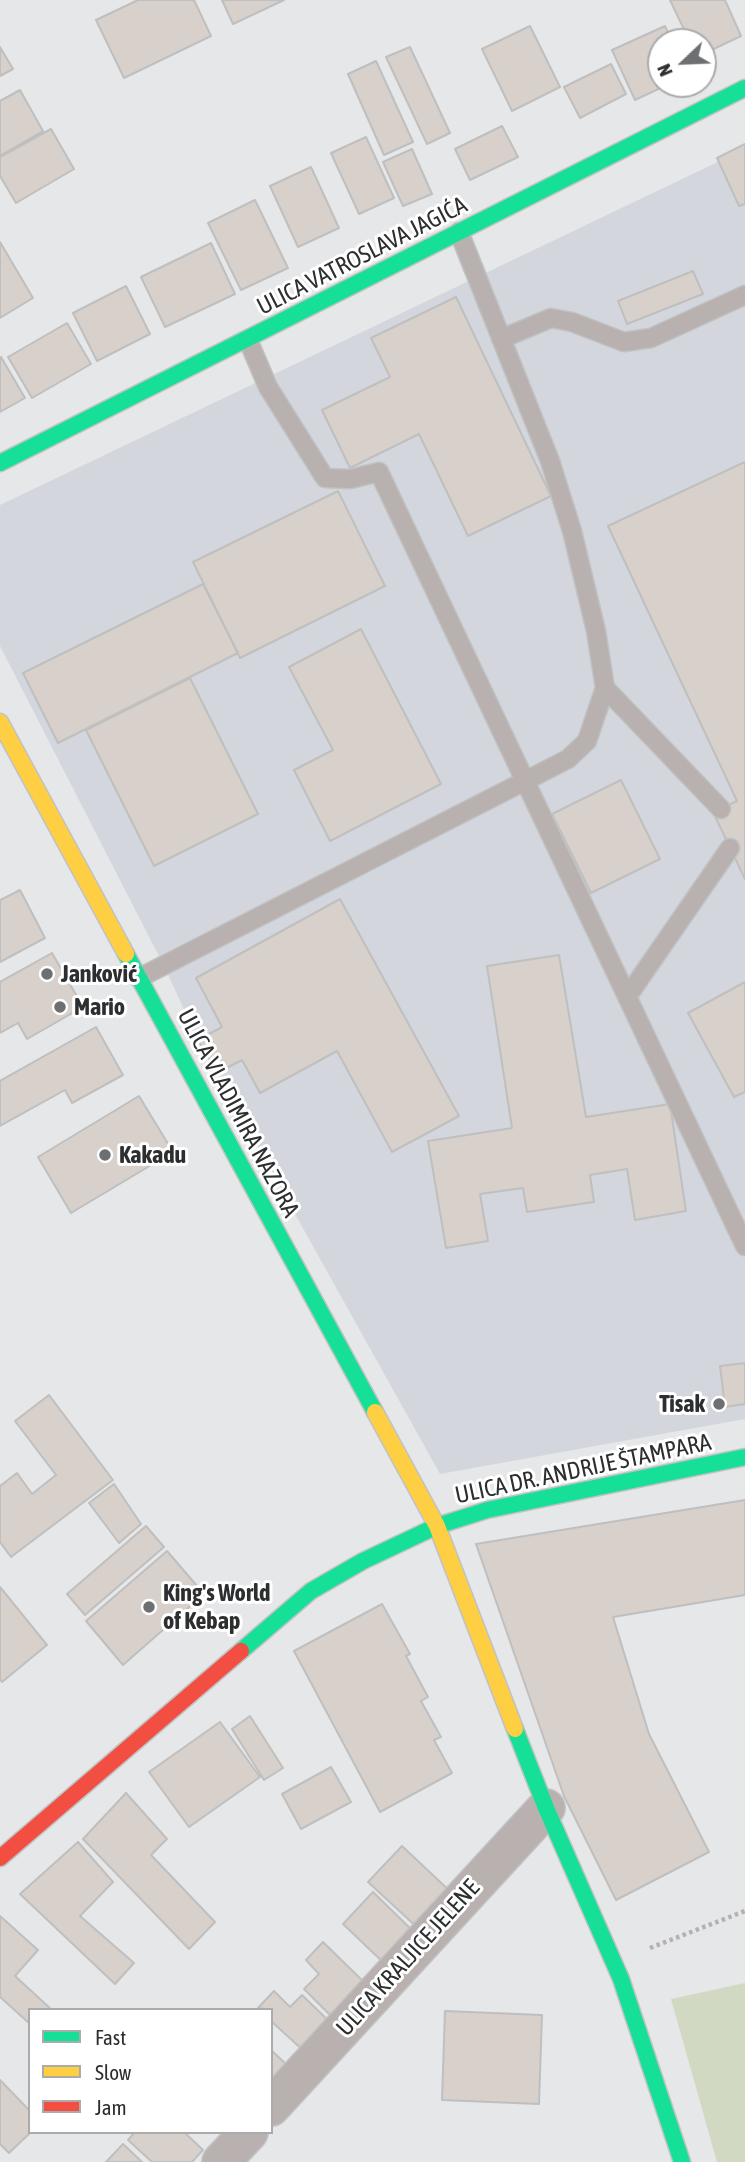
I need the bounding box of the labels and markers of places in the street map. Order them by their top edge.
place label: Janković [61,960,137,988]
marker: Janković [39,966,55,982]
place label: Mario [74,993,125,1021]
marker: Mario [52,999,68,1015]
place label: Kakadu [119,1141,186,1169]
marker: Kakadu [97,1147,113,1163]
place label: Tisak [659,1390,705,1418]
marker: Tisak [711,1396,727,1412]
place label: King's World of Kebap [163,1579,270,1635]
marker: King's World of Kebap [141,1599,157,1615]

